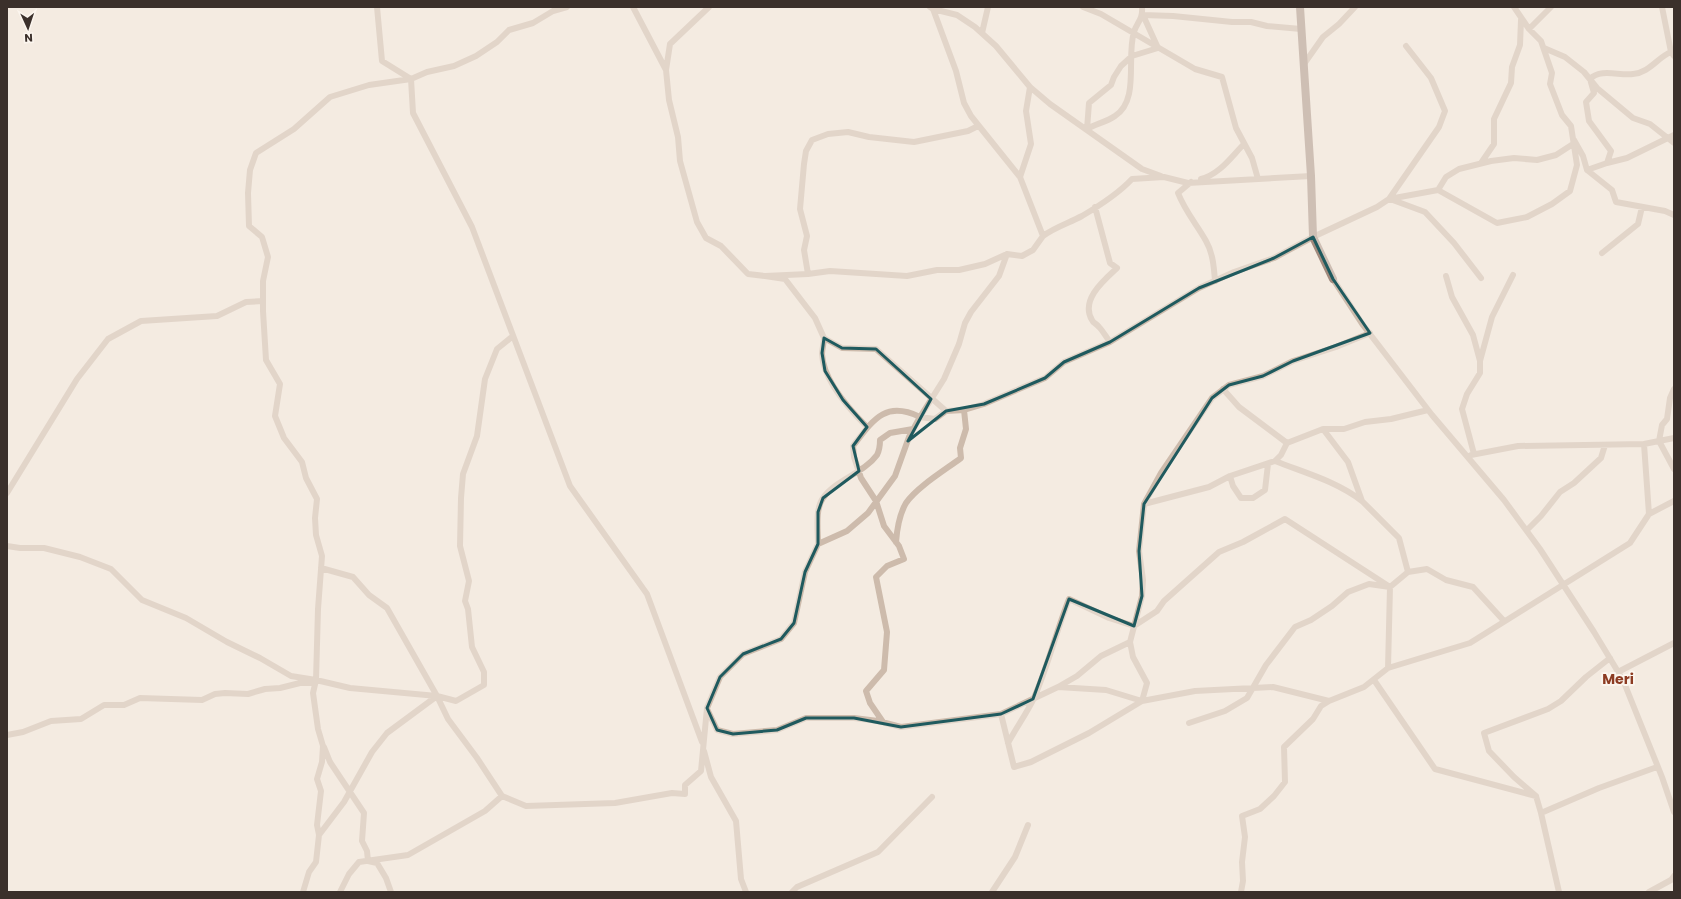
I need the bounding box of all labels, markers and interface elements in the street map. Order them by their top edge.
north arrow [8,8,48,48]
text: N [24,30,33,46]
district label: Meri [1602,669,1634,689]

